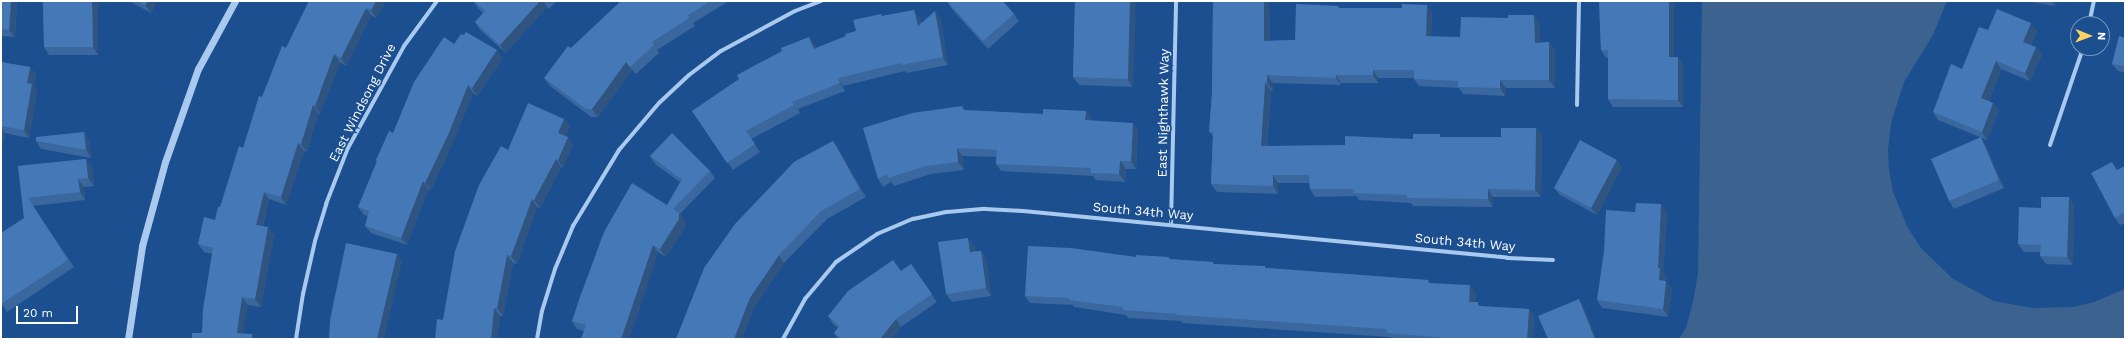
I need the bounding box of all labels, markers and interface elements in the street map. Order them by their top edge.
north arrow [2070,16,2110,56]
text: N [2095,32,2108,40]
street label: East Windsong Drive [326,41,400,165]
street label: East Nighthawk Way [1155,48,1173,178]
street label: South 34th Way [1092,200,1194,224]
street label: South 34th Way [1414,231,1516,255]
scale bar [18,298,80,324]
text: 20 m [23,306,53,320]

